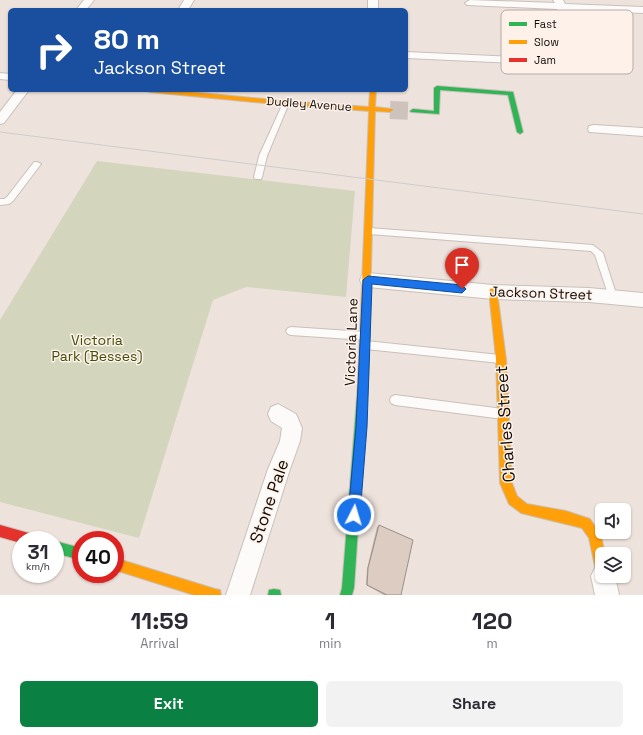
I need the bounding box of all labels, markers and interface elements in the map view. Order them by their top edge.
legend [501,10,633,74]
text: Fast [534,17,557,31]
text: 80 m [94,21,160,57]
icon: right [28,24,80,76]
text: Slow [534,35,559,49]
text: Jam [534,53,556,67]
text: Jackson Street [94,56,226,79]
street label: Dudley Avenue [266,93,352,115]
pin [445,248,479,289]
icon: arrive [451,254,473,276]
street label: Jackson Street [489,282,593,304]
street label: Victoria Lane [340,298,362,386]
park label: Victoria Park (Besses) [51,331,143,365]
street label: Charles Street [490,365,520,483]
street label: Stone Pale [244,456,294,546]
position arrow [333,494,375,536]
map controls [595,503,631,583]
button: sound [595,503,631,539]
speed limit sign: 40 [72,531,124,583]
text: 31 [28,539,48,565]
button: layers [595,547,631,583]
text: km/h [26,560,50,573]
text: 11:59 [130,605,189,636]
text: 1 [325,605,336,636]
text: 120 [472,605,513,636]
text: Arrival [140,635,179,652]
text: min [319,635,341,652]
text: m [487,635,498,652]
button: Exit [20,681,318,727]
button: Share [326,681,623,727]

